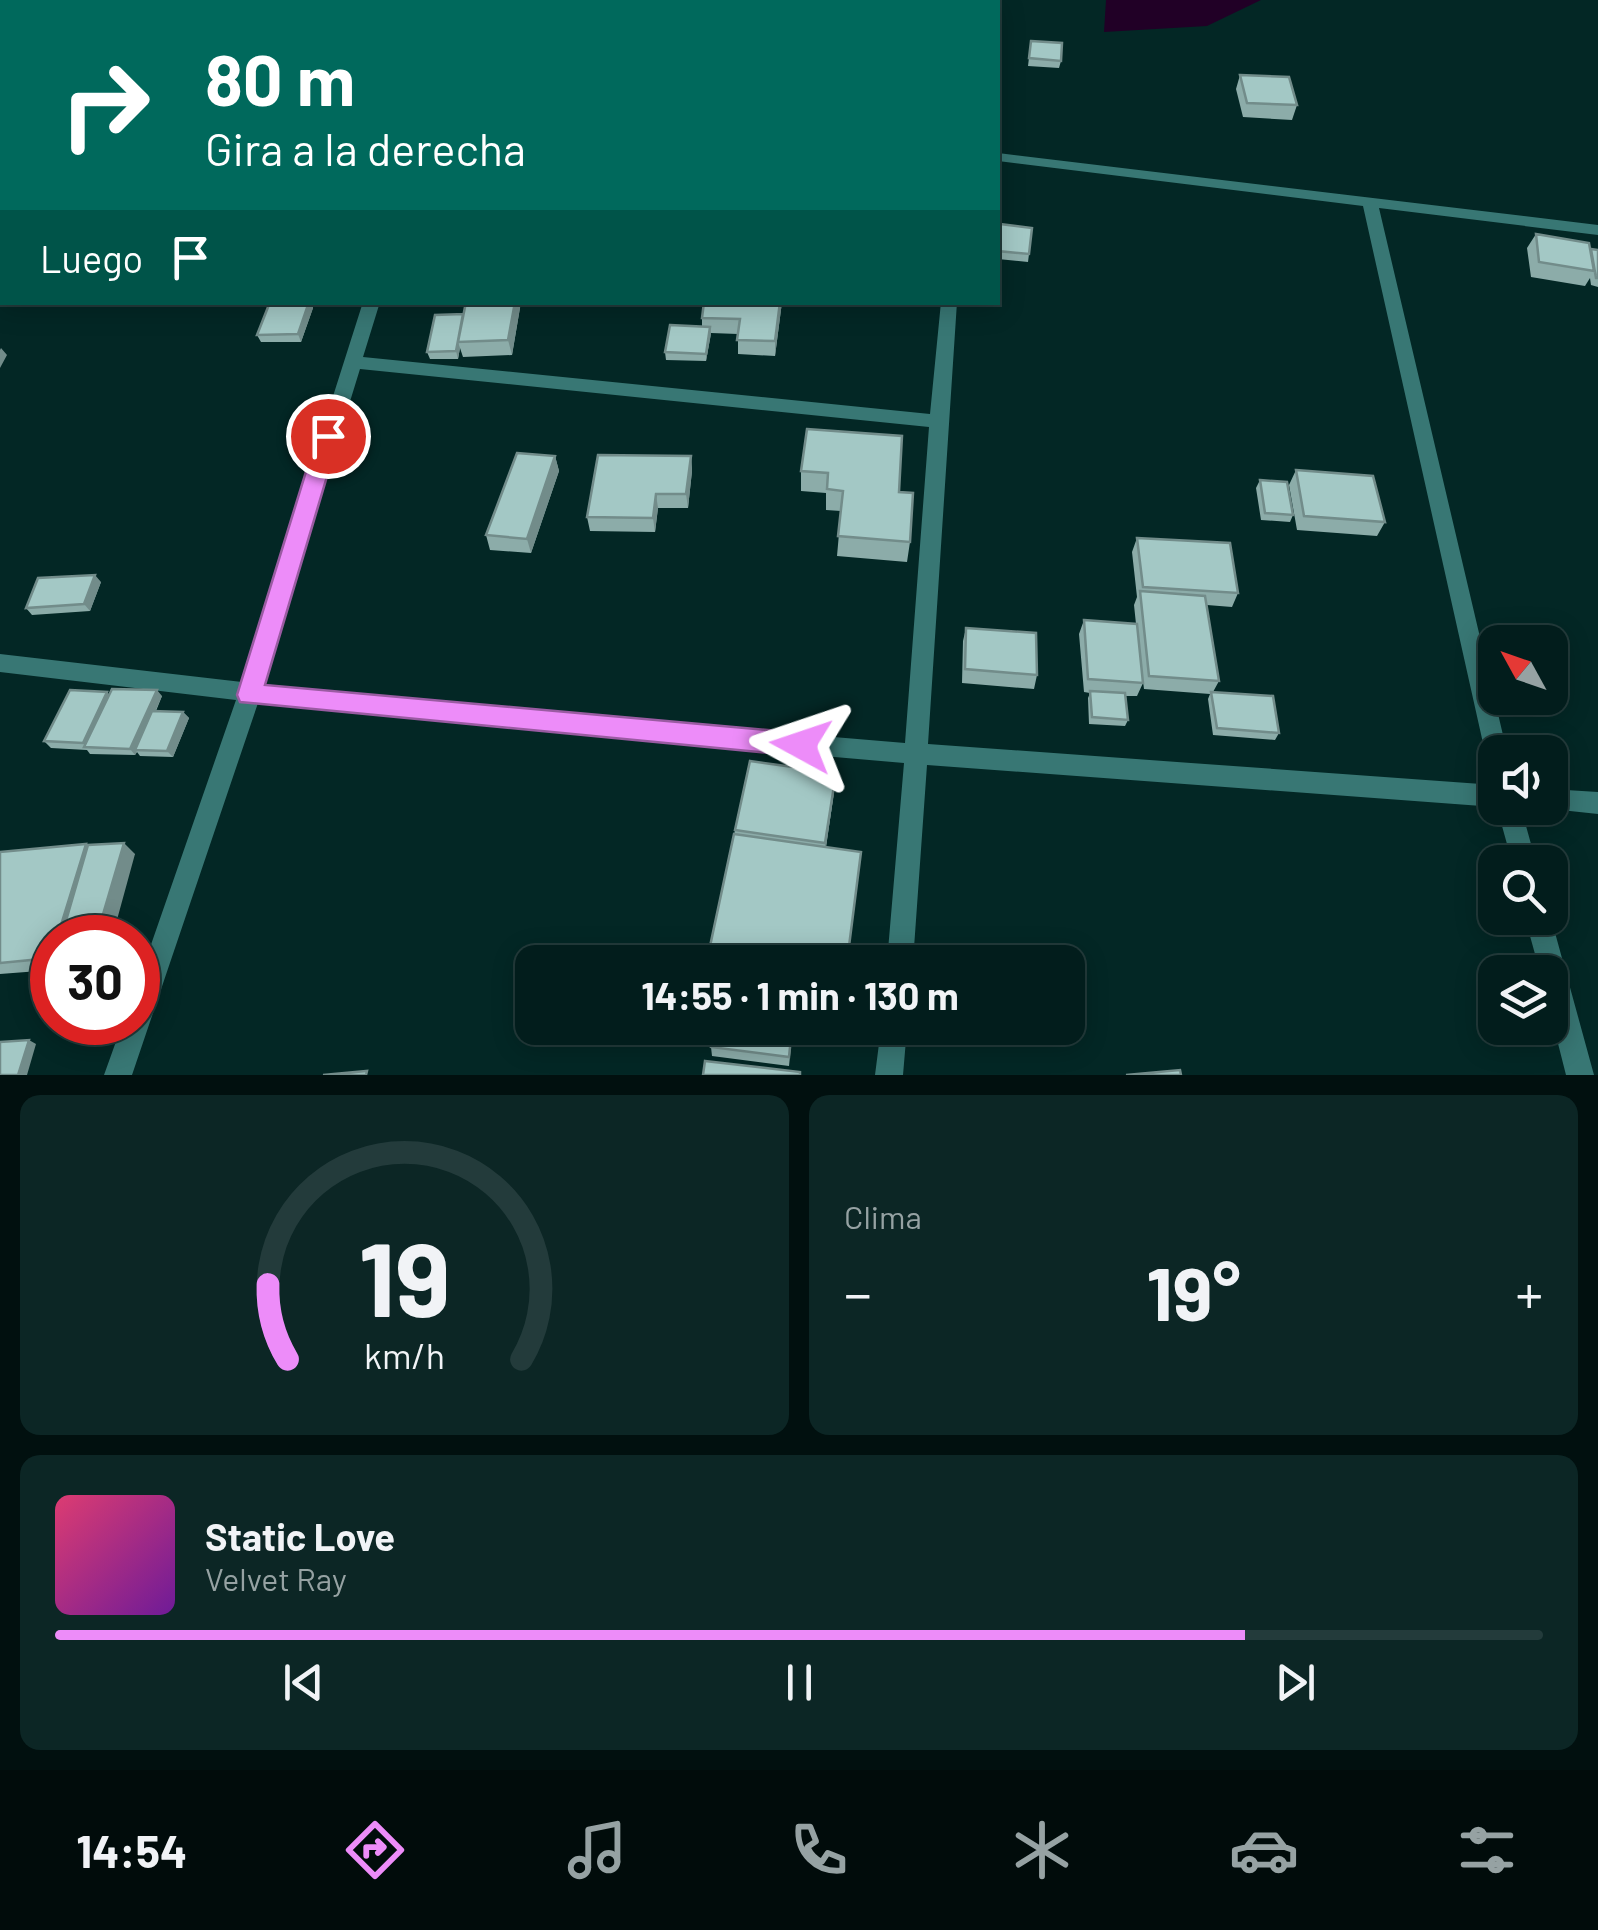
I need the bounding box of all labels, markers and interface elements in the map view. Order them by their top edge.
text: 80 m [205,36,355,120]
icon: right [40,40,170,170]
text: Gira a la derecha [205,121,526,175]
icon: arrive [163,230,218,285]
text: Luego [40,235,143,281]
pin [286,394,371,479]
icon: arrive [301,409,356,464]
north arrow [1478,625,1568,715]
map controls [1478,625,1568,1045]
position arrow [749,693,853,797]
button: sound [1478,735,1568,825]
button: search [1478,845,1568,935]
speed limit sign: 30 [30,915,160,1045]
button: layers [1478,955,1568,1045]
text: 14:55 · 1 min · 130 m [641,972,959,1018]
text: Clima [844,1197,922,1235]
text: 19 [358,1213,451,1338]
text: 19° [1146,1246,1241,1336]
text: − [844,1259,872,1325]
text: + [1515,1259,1543,1325]
text: km/h [364,1333,445,1376]
text: Static Love [205,1513,395,1559]
text: Velvet Ray [205,1559,347,1597]
icon: previous [276,1655,331,1710]
icon: pause [772,1655,827,1710]
icon: next [1268,1655,1323,1710]
icon: directions [340,1815,410,1885]
icon: music [562,1815,632,1885]
icon: phone [784,1815,854,1885]
icon: climate [1007,1815,1077,1885]
icon: car [1229,1815,1299,1885]
icon: filters [1452,1815,1522,1885]
text: 14:54 [76,1823,187,1877]

